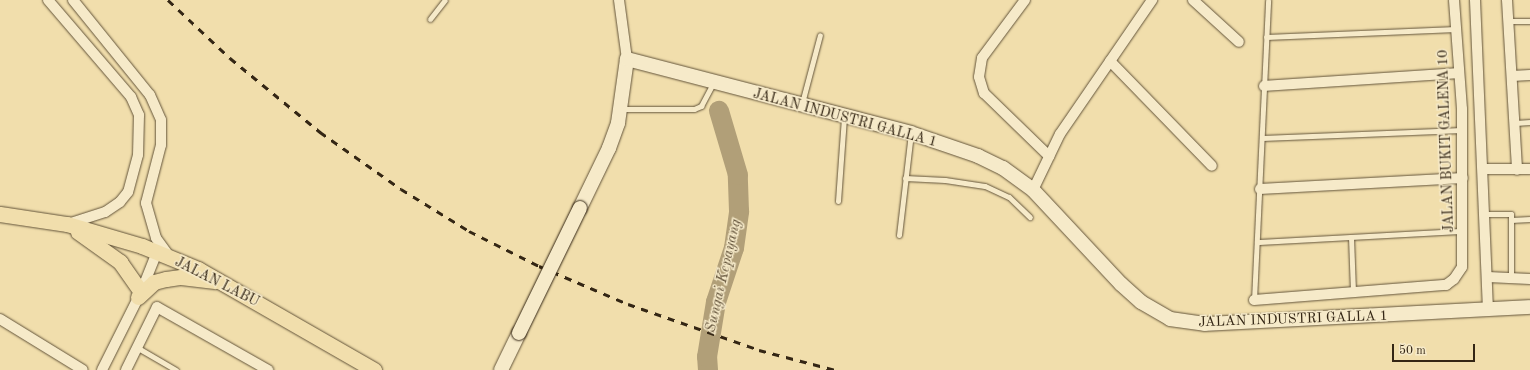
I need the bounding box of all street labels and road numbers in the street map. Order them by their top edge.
street label: JALAN BUKIT GALENA 10 [1434,49,1458,233]
street label: JALAN INDUSTRI GALLA 1 [751,85,939,151]
street label: JALAN LABU [172,254,262,310]
street label: JALAN INDUSTRI GALLA 1 [1198,307,1388,331]

